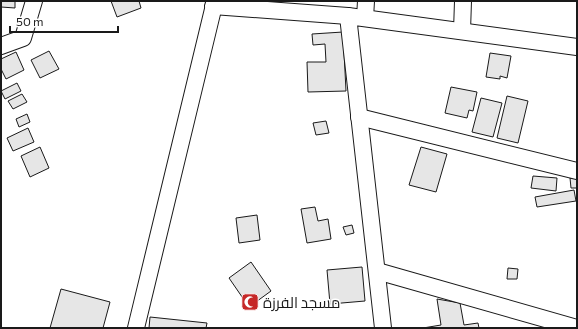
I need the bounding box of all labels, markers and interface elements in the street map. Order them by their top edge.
scale bar [10,8,118,34]
text: 50 m [16,14,44,28]
mosque icon: مسجد الفرزة [240,292,260,312]
place label: مسجد الفرزة [263,293,340,312]

